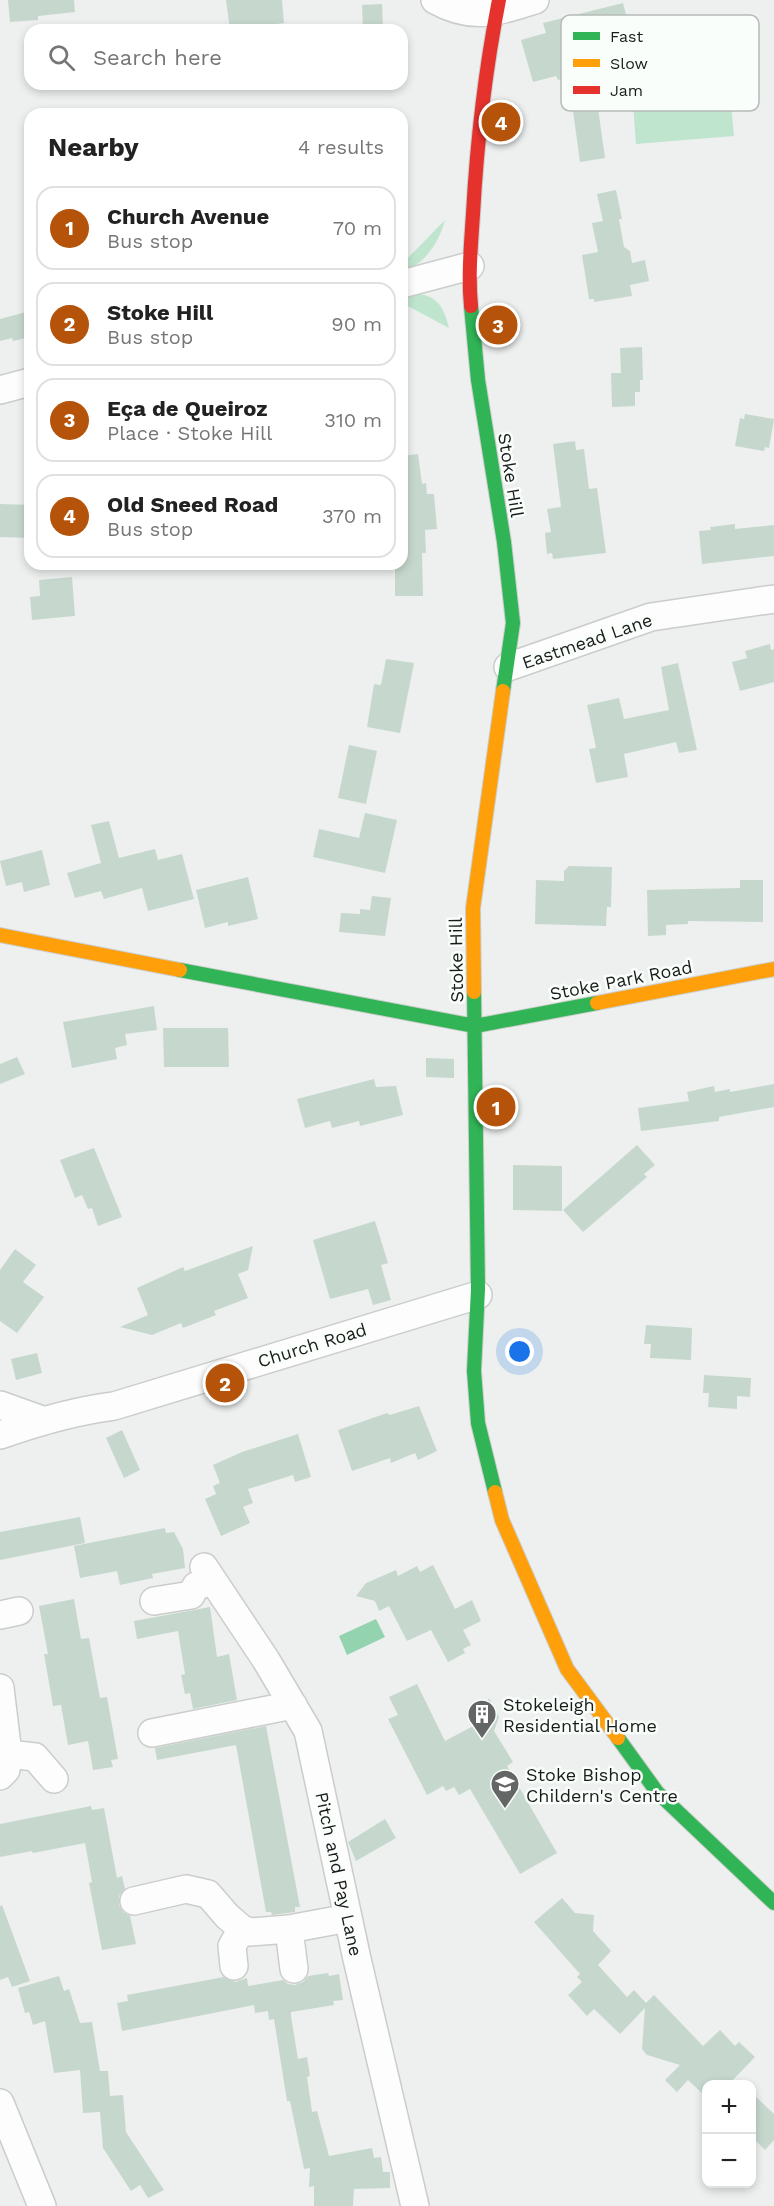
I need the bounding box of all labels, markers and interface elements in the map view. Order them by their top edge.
legend [561,15,759,111]
search box [24,24,408,90]
text: Fast [610,27,643,46]
icon: search [45,41,78,74]
text: Search here [93,45,222,70]
text: Slow [610,54,648,73]
text: Jam [610,81,643,100]
pin: 4 [482,100,520,144]
text: Nearby [48,132,139,162]
text: 4 results [298,135,384,159]
text: Church Avenue [107,204,269,229]
text: 1 [65,216,74,240]
text: 70 m [333,216,382,240]
text: Bus stop [107,229,193,253]
text: Stoke Hill [107,300,213,325]
pin: 3 [478,302,518,348]
text: 2 [64,312,75,336]
text: 90 m [331,312,382,336]
text: Bus stop [107,325,193,349]
text: Eça de Queiroz [107,396,268,421]
text: 3 [64,408,75,432]
text: 310 m [324,408,382,432]
text: Place · Stoke Hill [107,421,272,445]
street label: Stoke Hill [494,431,528,519]
text: Old Sneed Road [107,492,278,517]
text: 4 [63,504,76,528]
text: 370 m [322,504,382,528]
text: Bus stop [107,517,193,541]
street label: Eastmead Lane [519,609,655,673]
street label: Stoke Hill [445,917,467,1003]
street label: Stoke Park Road [548,956,694,1004]
pin: 1 [476,1084,516,1130]
street label: Church Road [255,1318,369,1372]
your location [505,1337,534,1366]
pin: 2 [206,1360,244,1406]
place label: Stokeleigh Residential Home [503,1694,657,1736]
building icon: Stokeleigh Residential Home [466,1698,498,1740]
place label: Stoke Bishop Childern's Centre [526,1764,678,1806]
school or university icon: Stoke Bishop Childern's Centre [489,1768,521,1810]
street label: Pitch and Pay Lane [311,1790,367,1958]
map controls [702,2080,756,2188]
button: + [702,2080,756,2134]
button: − [702,2134,756,2188]

